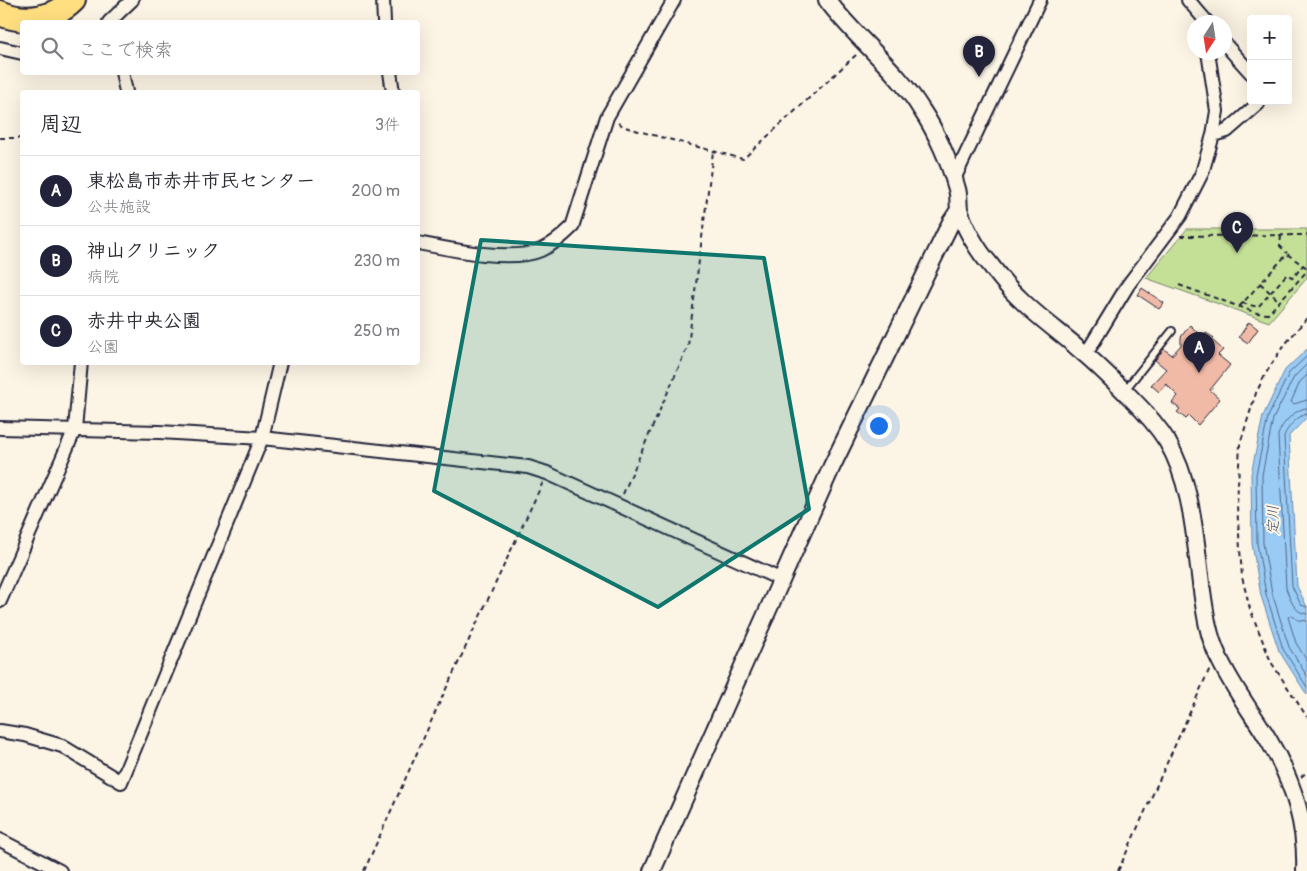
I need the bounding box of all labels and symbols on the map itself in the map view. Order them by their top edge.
north arrow [1187,15,1232,60]
pin: B [963,36,995,77]
pin: C [1221,212,1253,253]
pin: A [1183,332,1215,373]
your location [866,413,892,439]
water label: 定川 [1264,505,1283,535]

